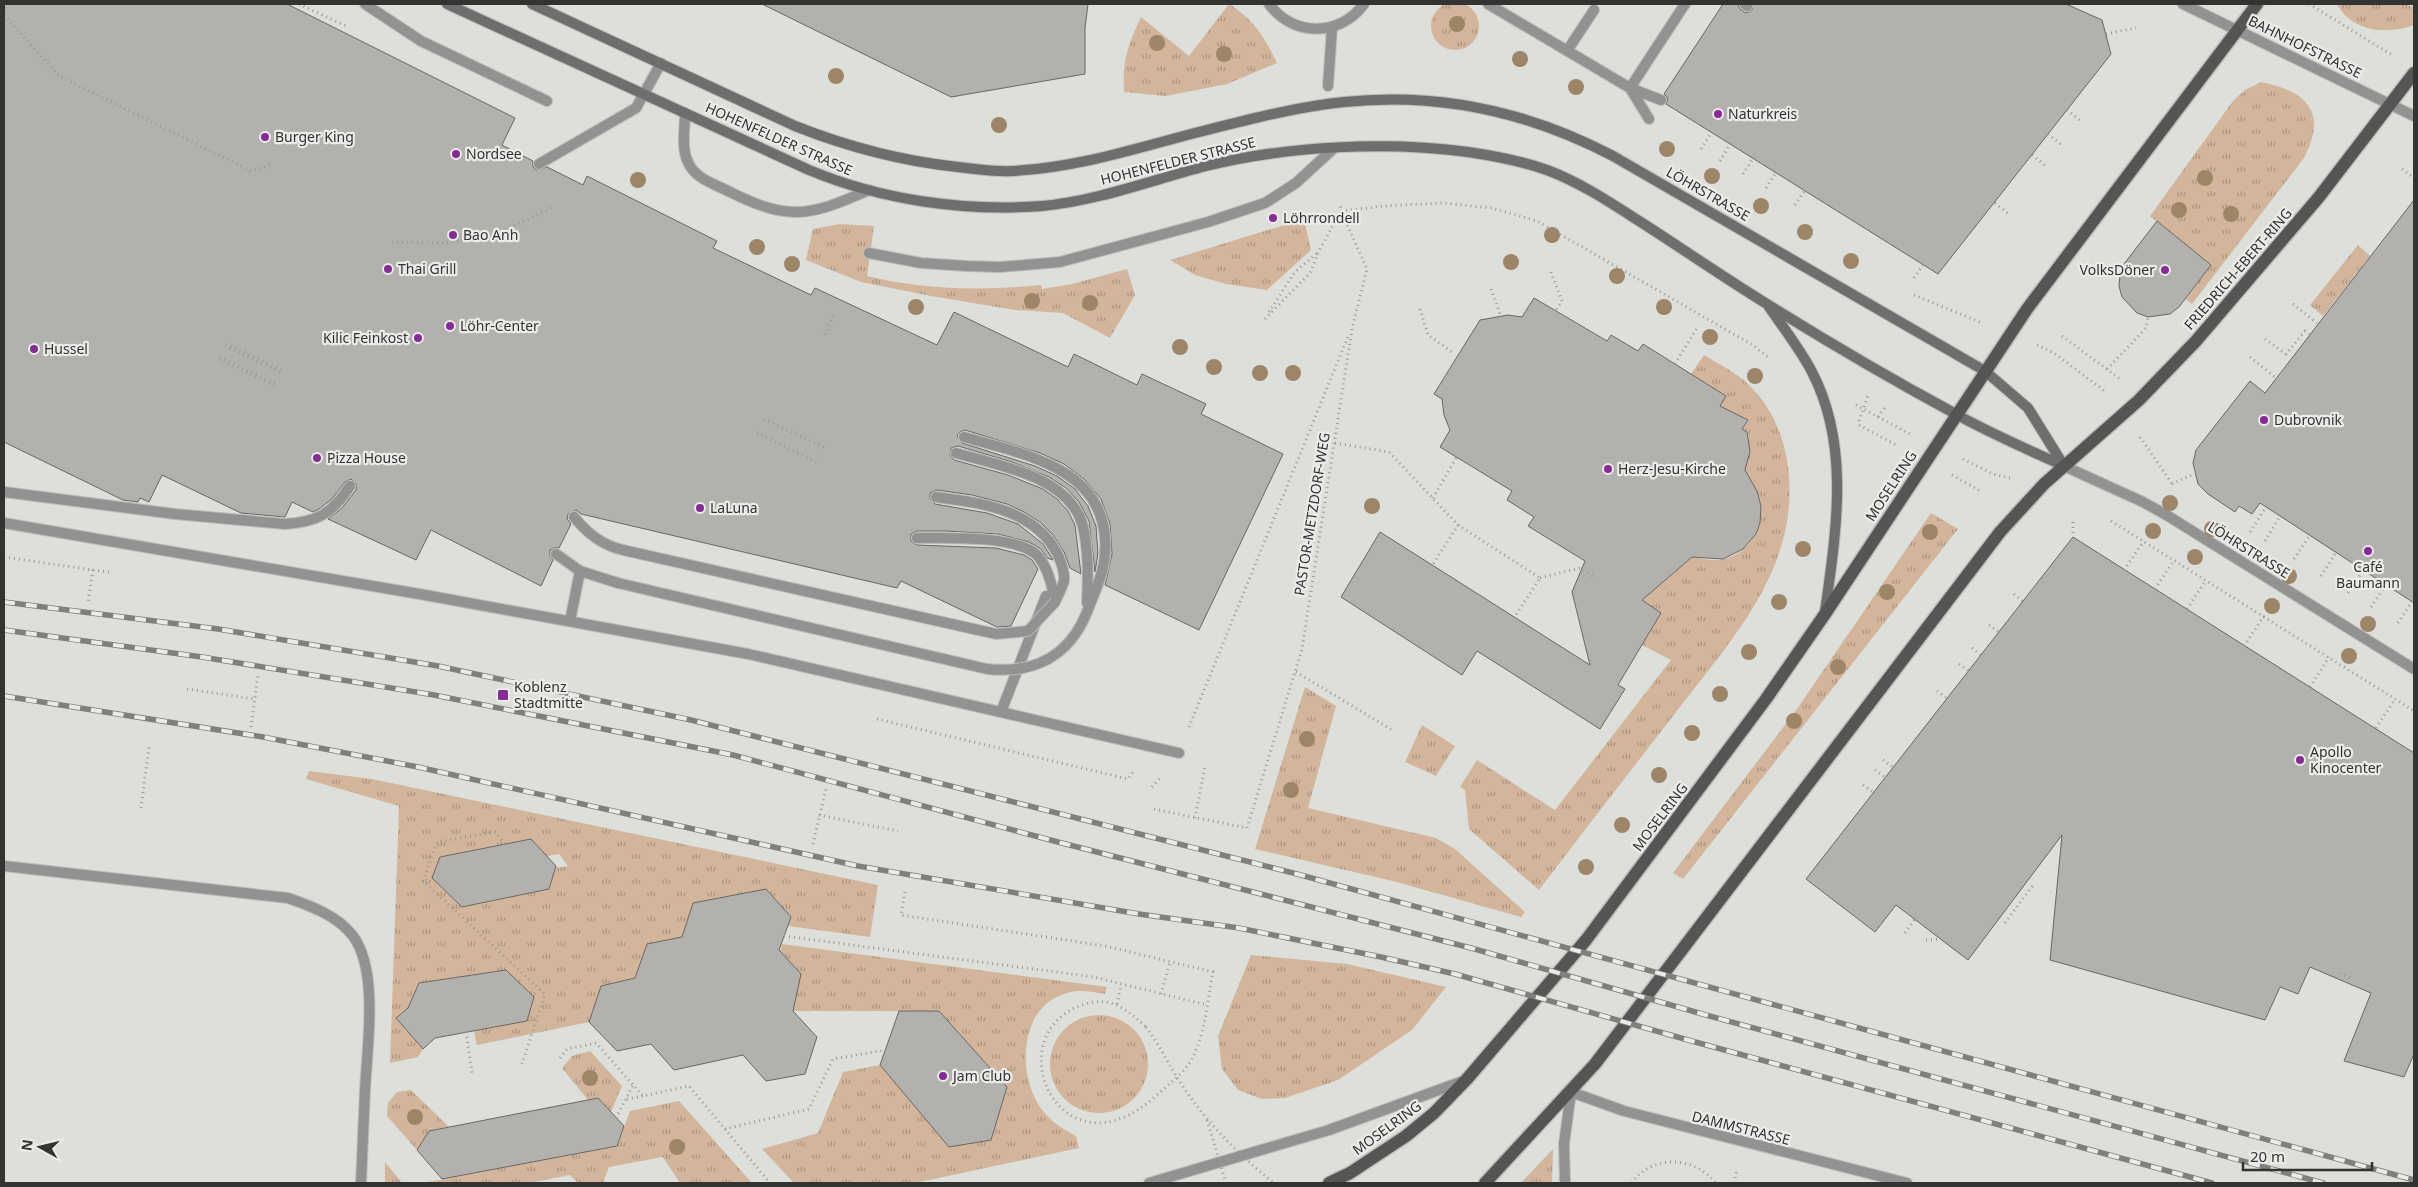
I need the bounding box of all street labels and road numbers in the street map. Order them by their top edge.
street label: BAHNHOFSTRASSE [2245,11,2365,82]
street label: HOHENFELDER STRASSE [703,98,856,180]
street label: HOHENFELDER STRASSE [1098,132,1257,189]
street label: LÖHRSTRASSE [1663,162,1753,225]
street label: FRIEDRICH-EBERT-RING [2180,204,2296,334]
street label: PASTOR-METZDORF-WEG [1289,431,1334,597]
street label: MOSELRING [1861,447,1921,525]
street label: LÖHRSTRASSE [2205,517,2294,582]
street label: MOSELRING [1628,779,1691,855]
street label: MOSELRING [1348,1096,1425,1159]
street label: DAMMSTRASSE [1690,1106,1792,1149]

